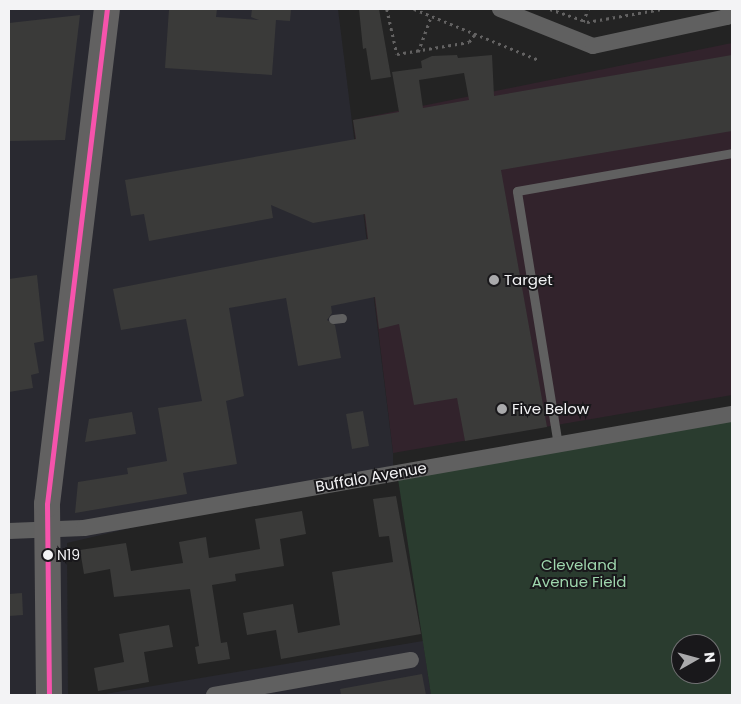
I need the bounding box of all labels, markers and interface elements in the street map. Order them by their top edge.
place label: Target [504,271,553,289]
marker: Target [488,274,500,286]
place label: Five Below [512,400,589,418]
marker: Five Below [496,403,508,415]
street label: Buffalo Avenue [314,458,428,496]
place label: N19 [57,547,80,563]
marker: N19 [43,550,53,560]
park label: Cleveland Avenue Field [532,555,626,590]
north arrow [671,634,721,684]
text: N [699,651,720,664]

